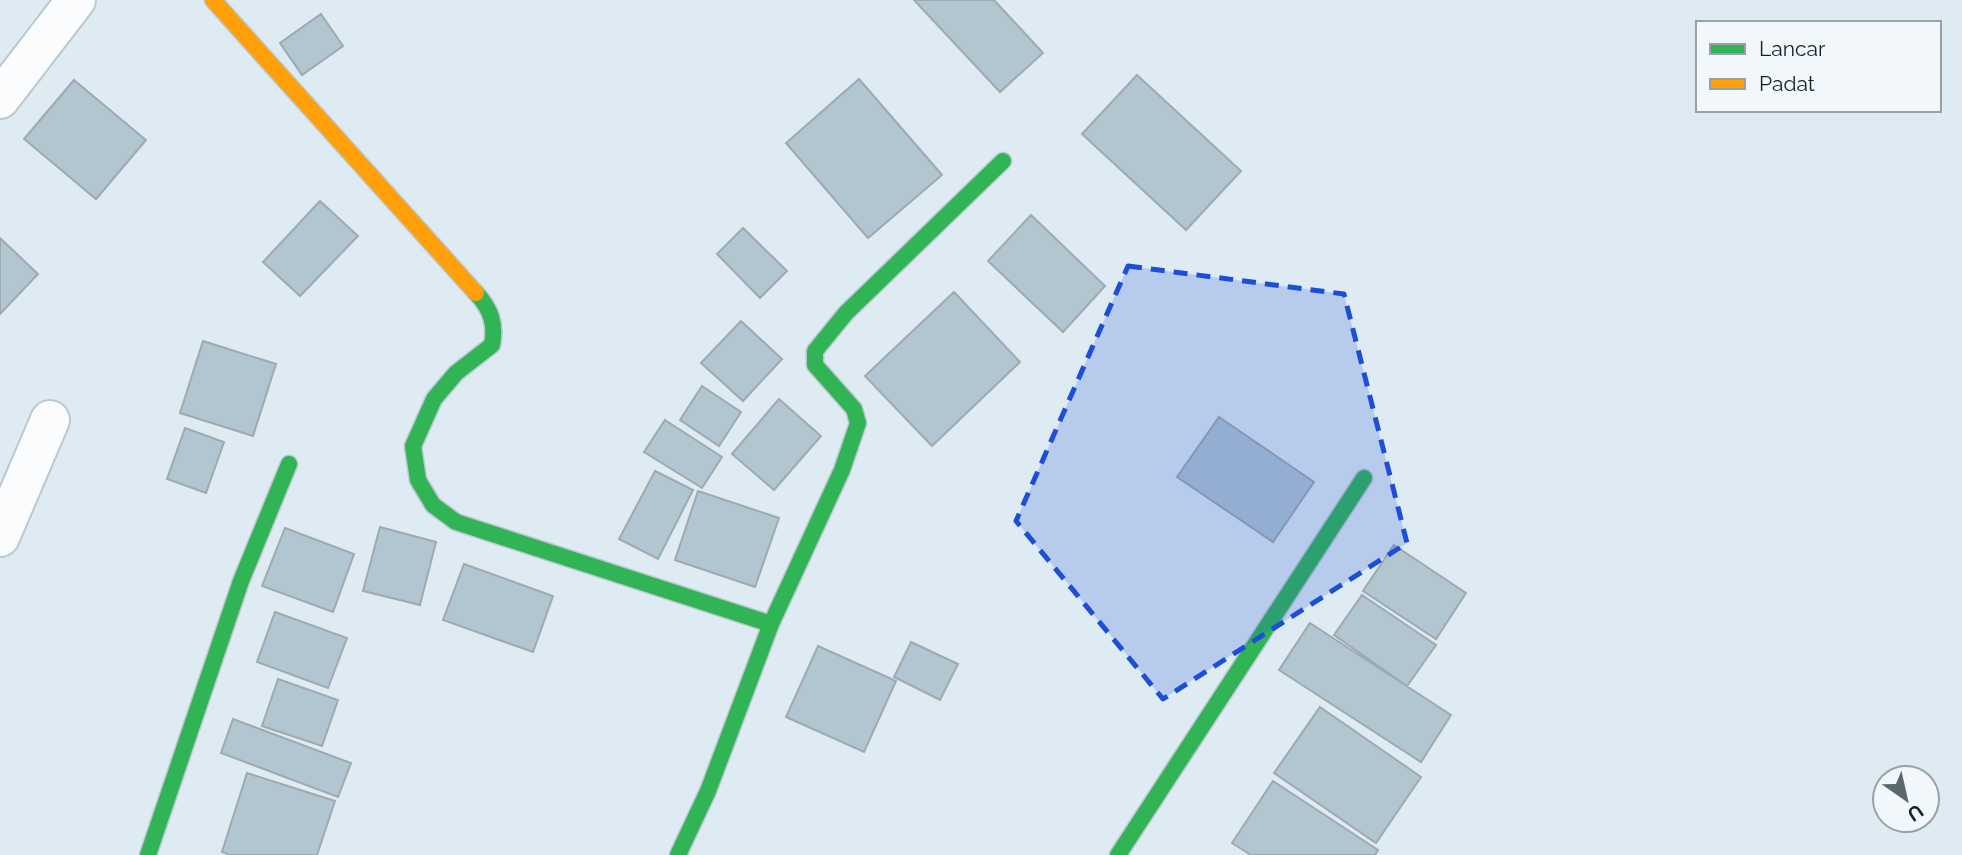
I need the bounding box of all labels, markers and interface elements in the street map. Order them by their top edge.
legend [1696,21,1941,112]
text: Lancar [1759,36,1826,61]
text: Padat [1759,71,1815,96]
north arrow [1871,764,1941,834]
text: U [1903,800,1928,826]

